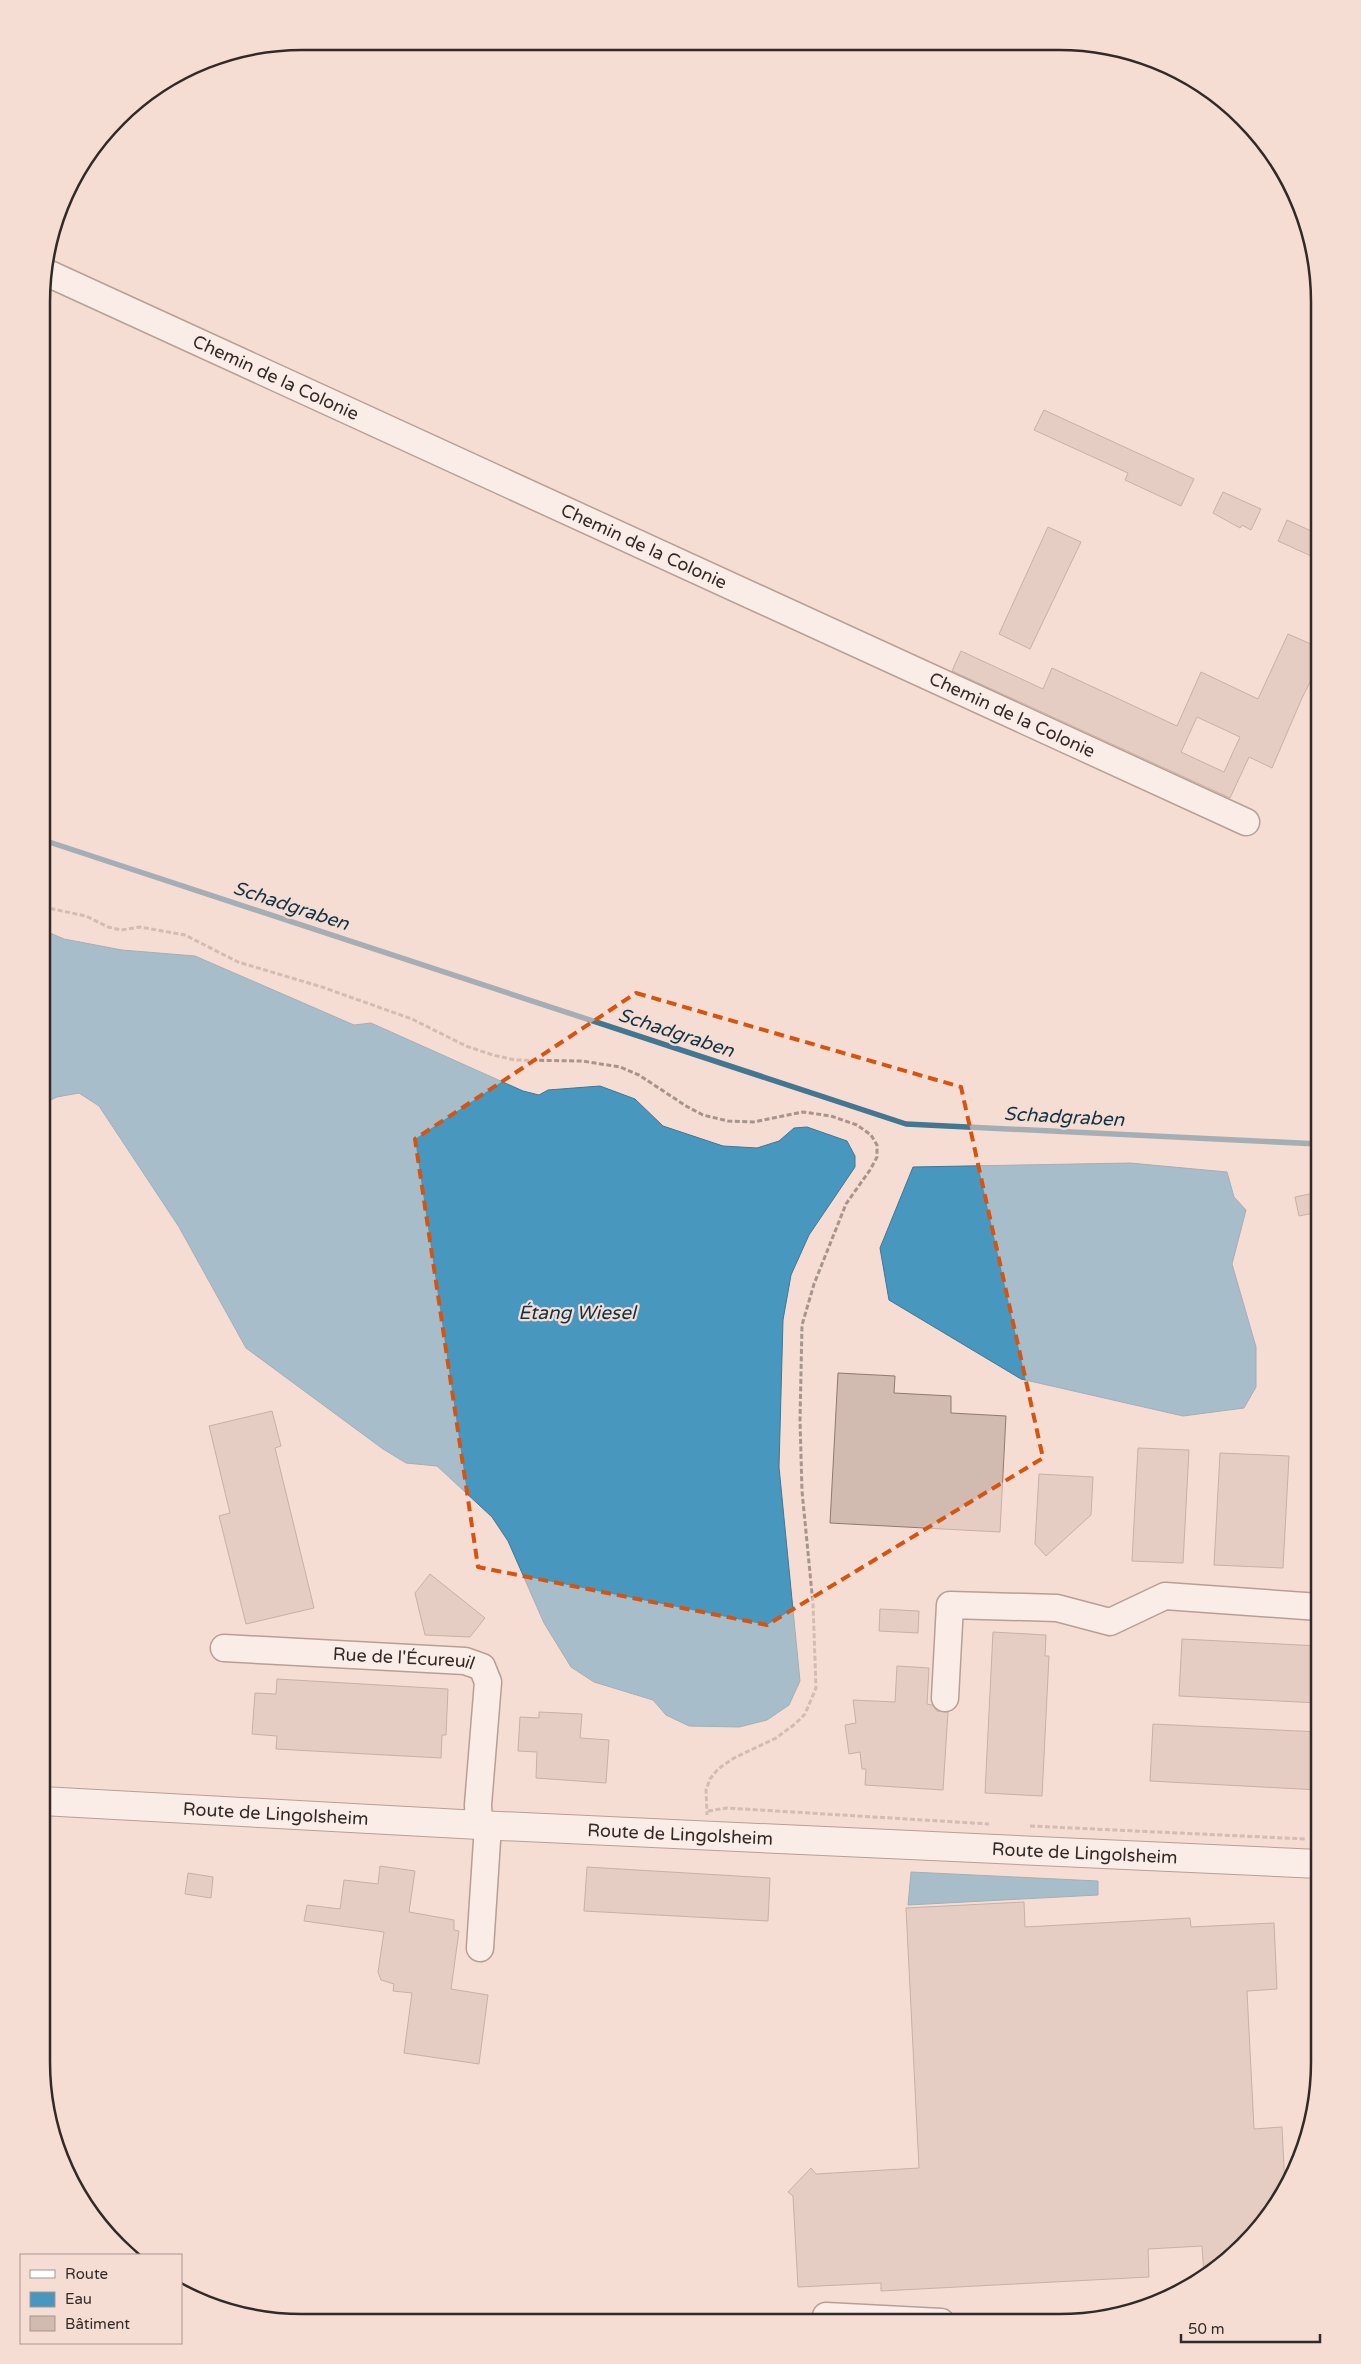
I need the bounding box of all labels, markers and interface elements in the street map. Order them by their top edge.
street label: Chemin de la Colonie [189,330,362,425]
street label: Chemin de la Colonie [557,499,730,594]
street label: Chemin de la Colonie [926,667,1099,762]
water label: Schadgraben [230,877,352,935]
water label: Schadgraben [615,1004,737,1062]
water label: Schadgraben [1003,1103,1125,1131]
water label: Étang Wiesel [518,1302,638,1324]
street label: Rue de l'Écureuil [332,1643,478,1675]
street label: Route de Lingolsheim [182,1798,369,1830]
street label: Route de Lingolsheim [587,1819,774,1850]
street label: Route de Lingolsheim [991,1838,1178,1868]
legend [20,2254,182,2344]
text: Route [65,2265,108,2283]
text: Eau [65,2290,92,2308]
scale bar [1181,2312,1320,2344]
text: Bâtiment [65,2315,130,2333]
text: 50 m [1188,2320,1225,2338]

